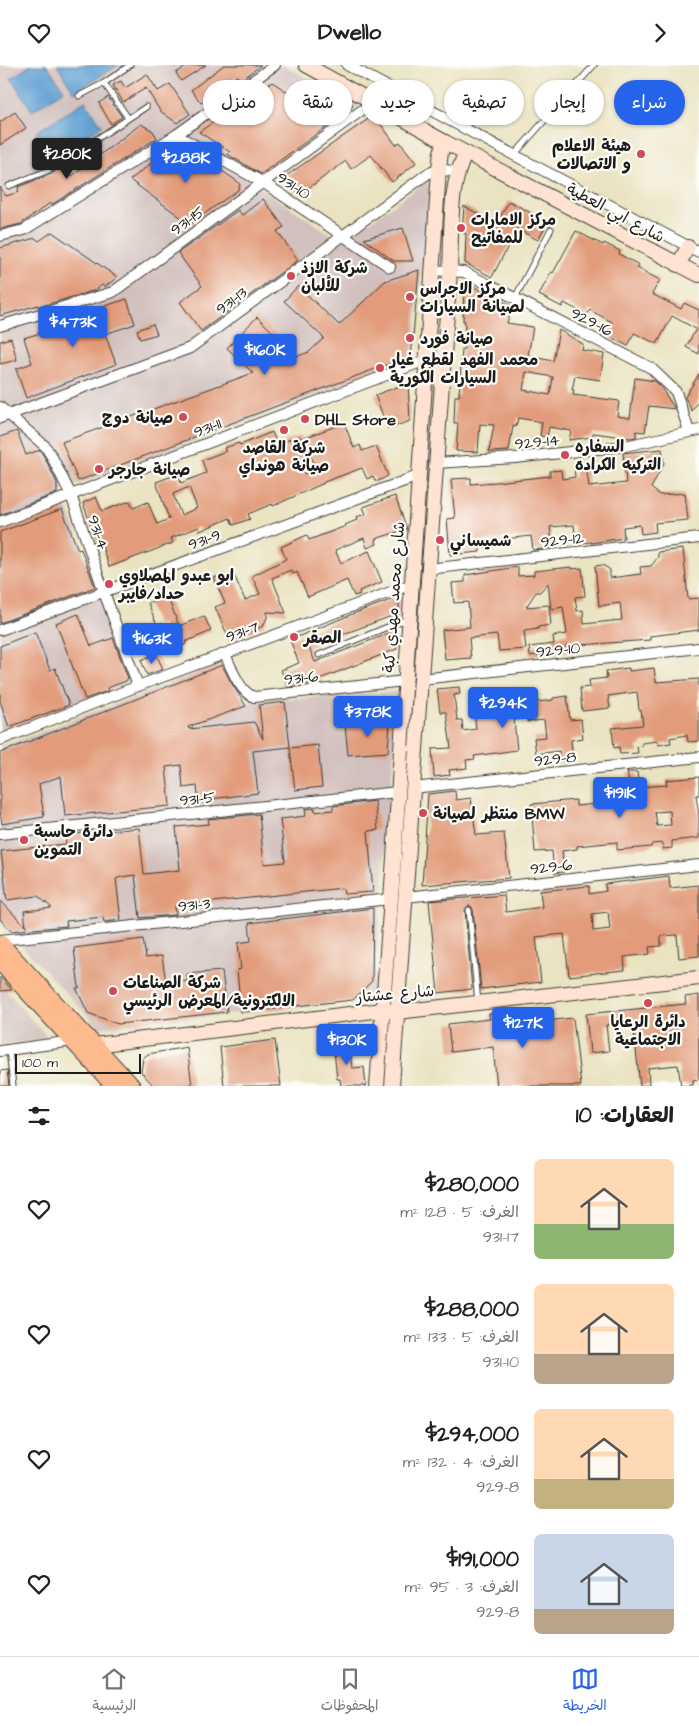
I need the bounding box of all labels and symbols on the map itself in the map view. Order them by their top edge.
place label: هيئة الاعلام و الاتصالات [552,135,631,175]
pin: $280K [32,137,102,180]
pin: $288K [151,141,221,184]
marker: هيئة الاعلام و الاتصالات [635,148,647,160]
street label: 931-10 [272,167,315,205]
street label: شارع ابي العطية [561,178,668,251]
street label: 931-15 [166,200,210,241]
place label: مركز الامارات للمفاتيح [471,209,556,249]
marker: مركز الامارات للمفاتيح [455,222,467,234]
place label: شركة الازذ للألبان [301,257,368,297]
marker: شركة الازذ للألبان [285,270,297,282]
place label: مركز الاجراس لصيانة السيارات [420,278,525,318]
street label: 931-13 [211,282,252,320]
marker: مركز الاجراس لصيانة السيارات [404,291,416,303]
street label: 929-16 [567,302,616,342]
pin: $473K [38,305,108,348]
place label: صيانة فورد [420,328,493,350]
marker: صيانة فورد [404,332,416,344]
pin: $160K [230,333,300,376]
place label: محمد الفهد لقطع غيار السيارات الكورية [388,349,538,389]
marker: محمد الفهد لقطع غيار السيارات الكورية [374,362,386,374]
place label: صيانة دوج [102,407,173,429]
place label: DHL Store [315,409,396,431]
marker: صيانة دوج [177,411,189,423]
street label: 931-11 [190,413,225,443]
marker: DHL Store [299,413,311,425]
marker: شركة القاصد صيانة هونداي [278,424,290,436]
street label: 929-14 [513,429,561,455]
place label: السفاره التركيه الكراده [575,436,661,476]
place label: شركة القاصد صيانة هونداي [239,437,329,478]
marker: السفاره التركيه الكراده [559,449,571,461]
place label: صيانة جارجر [107,459,191,481]
marker: صيانة جارجر [93,463,105,475]
street label: 931-4 [82,512,114,553]
street label: شارع محمد مهدي كبة [378,521,410,673]
street label: 931-9 [185,524,224,556]
street label: 929-12 [539,527,585,553]
place label: شميساني [450,530,511,555]
marker: شميساني [434,534,446,546]
place label: ابو عبدو المصلاوي حداد/فايبر [117,565,234,605]
marker: ابو عبدو المصلاوي حداد/فايبر [103,578,115,590]
street label: 931-7 [223,616,262,648]
pin: $163K [117,623,187,665]
place label: الصقر [302,627,341,649]
marker: الصقر [288,631,300,643]
street label: 929-10 [535,637,581,663]
street label: 931-6 [283,665,319,691]
pin: $294K [468,687,538,729]
pin: $378K [333,695,403,738]
street label: 929-8 [533,746,577,772]
pin: $191K [585,777,655,819]
street label: 931-5 [178,786,217,812]
place label: منتظر لصيانة BMW [433,803,565,825]
marker: منتظر لصيانة BMW [417,807,429,819]
place label: دائرة حاسبة التموين [34,821,113,861]
marker: دائرة حاسبة التموين [18,834,30,846]
street label: 929-6 [529,854,573,880]
street label: 931-3 [177,892,211,918]
place label: شركة الصناعات الالكترونية/المعرض الرئيسي [123,972,295,1015]
street label: شارع عشتار [353,980,435,1009]
marker: شركة الصناعات الالكترونية/المعرض الرئيسي [107,985,119,997]
marker: دائرة الرعايا الاجتماعية [642,997,654,1009]
pin: $127K [488,1007,558,1049]
place label: دائرة الرعايا الاجتماعية [610,1011,686,1051]
pin: $130K [312,1023,382,1066]
scale bar [15,1051,141,1074]

